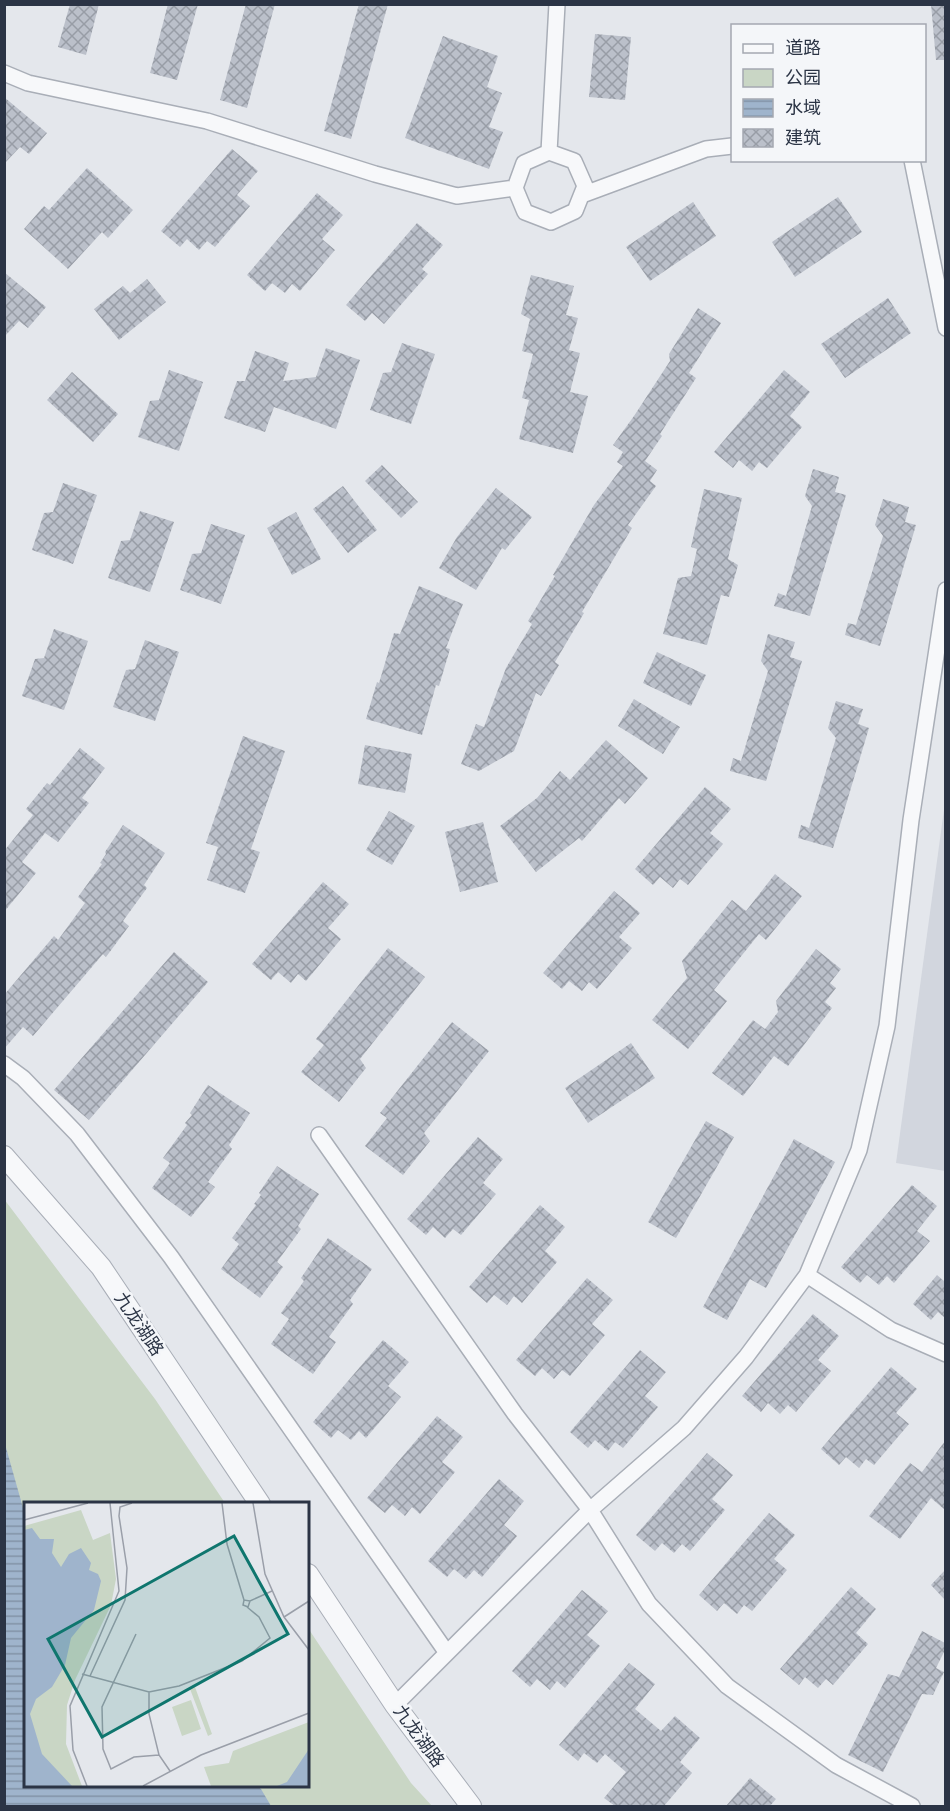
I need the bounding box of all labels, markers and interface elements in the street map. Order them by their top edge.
legend [731,24,926,162]
text: 道路 [785,37,821,58]
text: 公园 [785,67,821,88]
text: 水域 [785,97,821,118]
text: 建筑 [785,127,821,148]
street label: 九龙湖路 [111,1288,168,1359]
inset map [24,1502,309,1787]
street label: 九龙湖路 [390,1700,449,1771]

